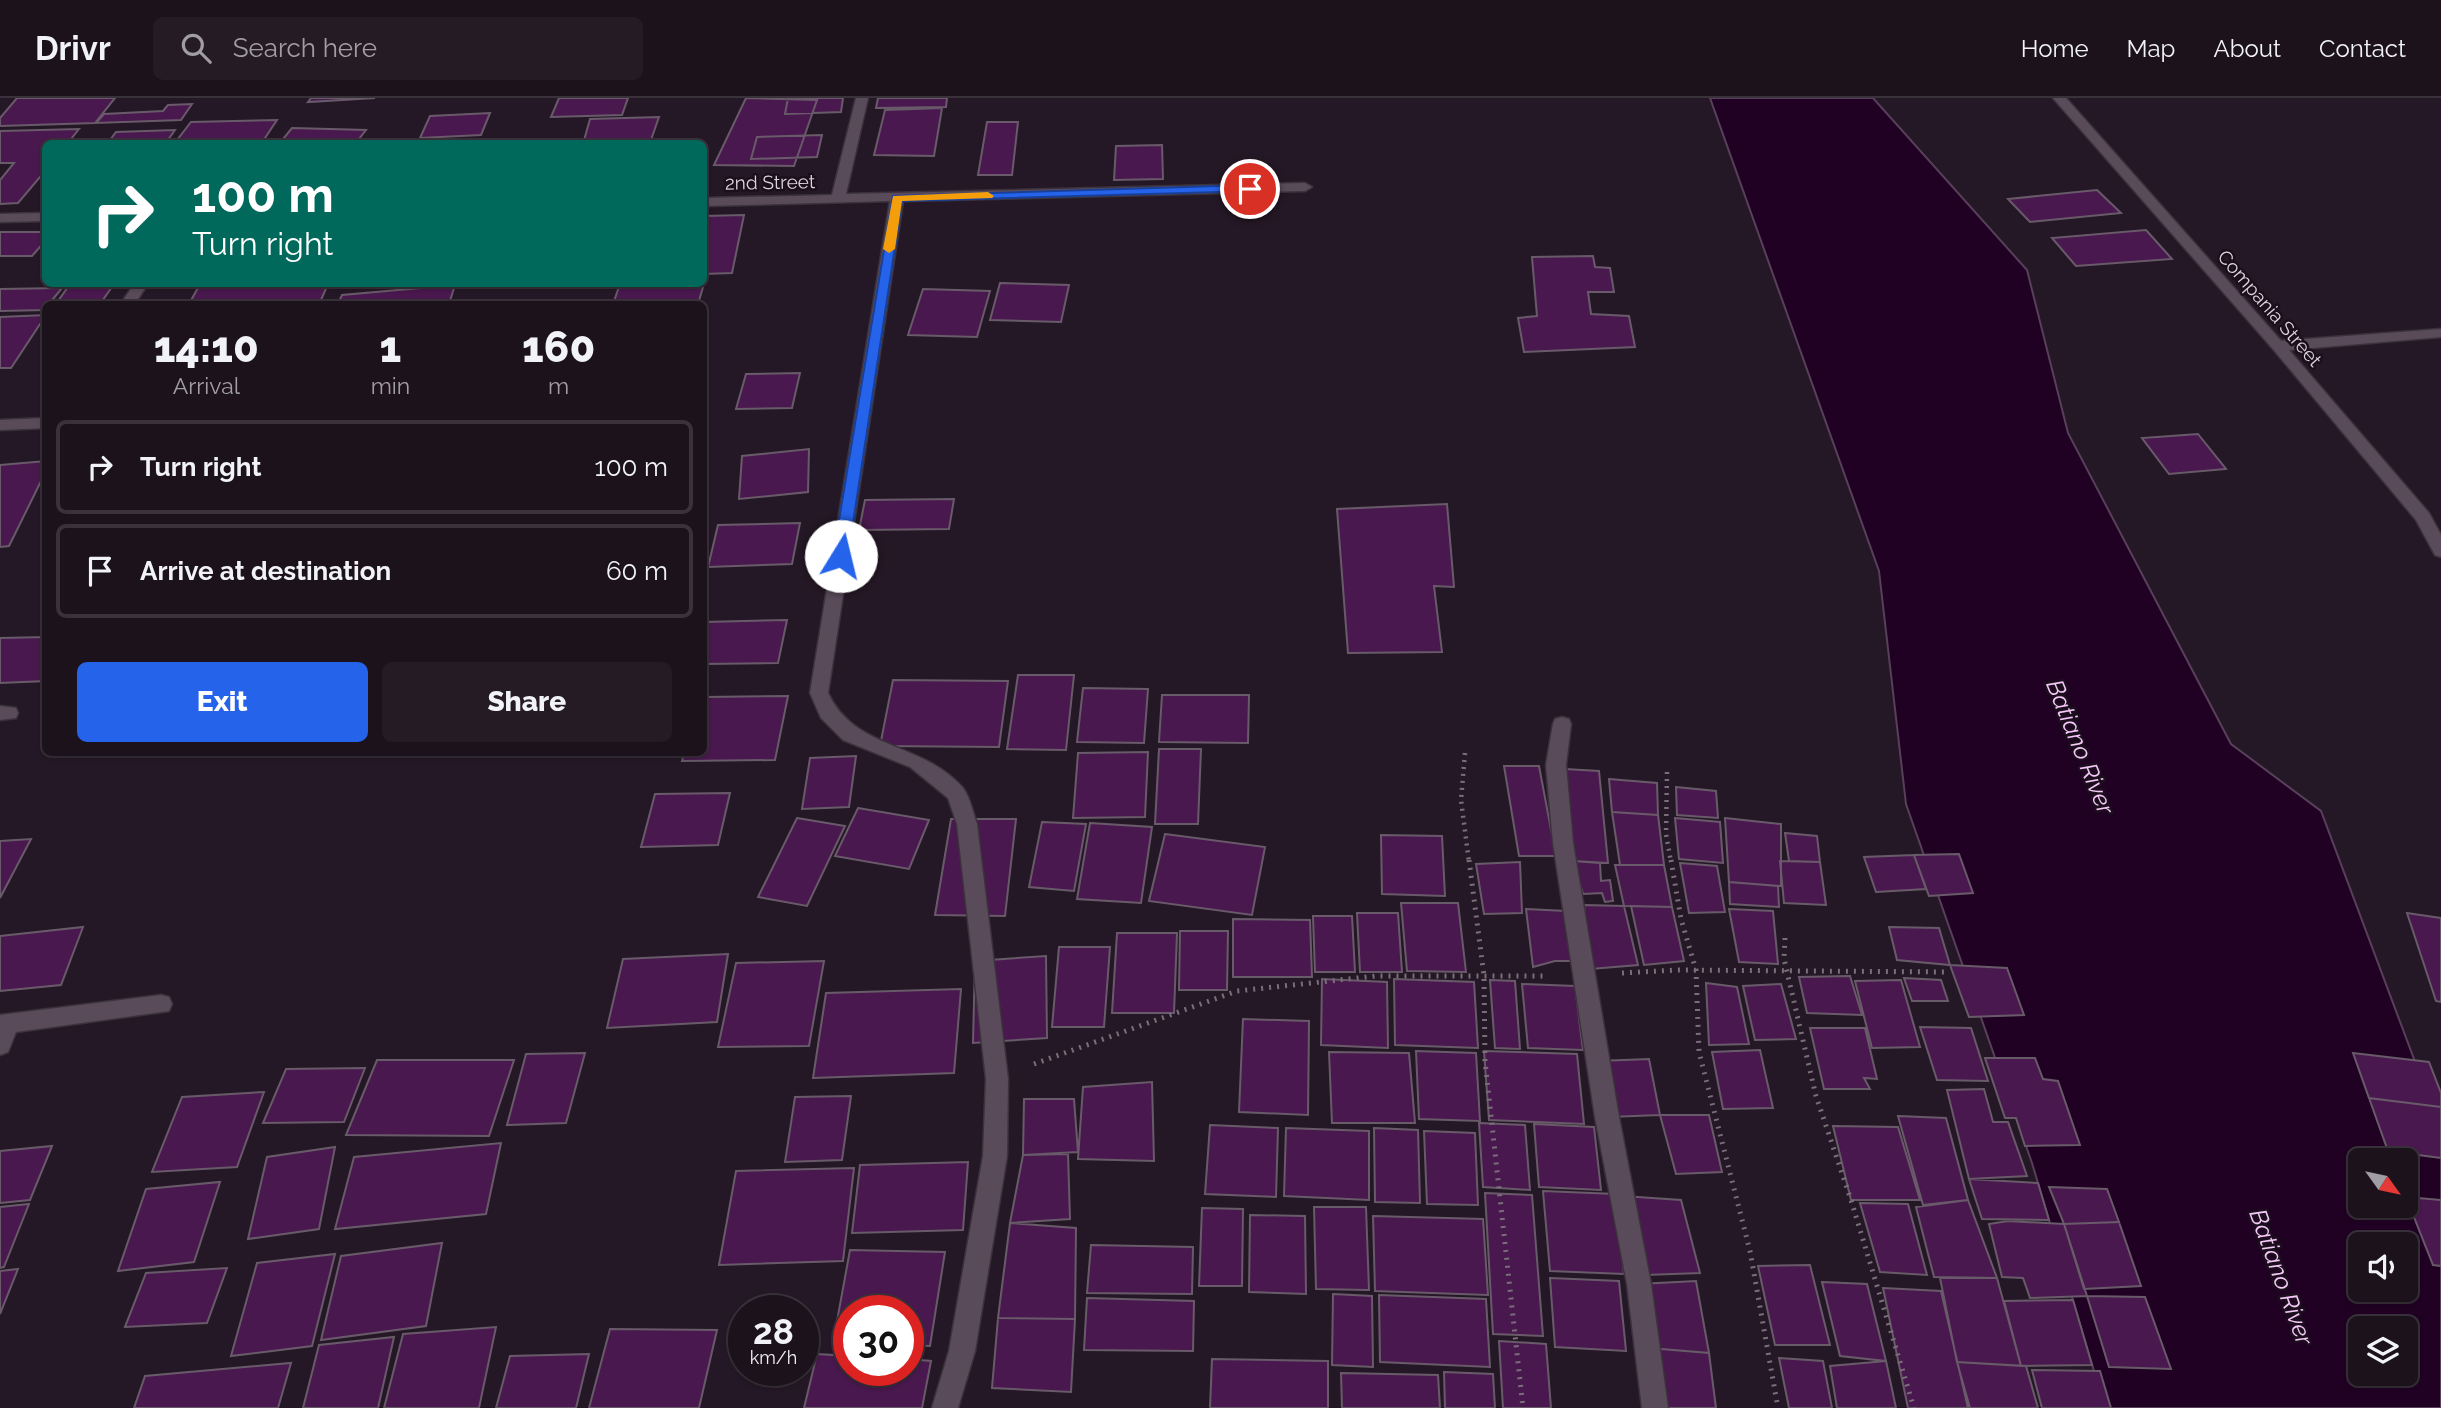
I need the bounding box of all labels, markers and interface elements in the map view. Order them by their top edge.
search box [153,17,643,80]
text: Drivr [35,29,111,68]
icon: search [177,29,215,67]
text: Search here [233,33,377,63]
text: Home [2021,34,2089,63]
text: Map [2127,34,2175,63]
text: About [2213,34,2281,63]
text: Contact [2319,34,2406,63]
pin [1220,159,1280,219]
text: 100 m [192,166,334,223]
icon: right [77,168,168,259]
street label: 2nd Street [725,170,816,194]
icon: arrive [1231,170,1269,208]
text: Turn right [192,225,333,262]
street label: Compania Street [2213,245,2327,371]
text: 14:10 [154,323,259,372]
text: 1 [380,323,401,372]
text: 160 [522,323,595,372]
text: Arrival [173,372,240,399]
text: min [371,372,410,399]
text: m [548,372,569,399]
icon: right [81,448,119,486]
text: Turn right [140,452,261,482]
text: 100 m [595,452,668,482]
position arrow [804,519,878,593]
icon: arrive [81,552,119,590]
text: Arrive at destination [140,556,391,586]
text: 60 m [606,556,668,586]
button: Exit [77,662,368,742]
button: Share [382,662,672,742]
water label: Batiano River [2040,675,2121,819]
north arrow [2348,1148,2418,1218]
map controls [2348,1148,2418,1386]
water label: Batiano River [2243,1205,2320,1350]
button: sound [2348,1232,2418,1302]
speed limit sign: 30 [833,1295,924,1386]
text: 28 [753,1311,794,1352]
button: layers [2348,1316,2418,1386]
text: km/h [750,1347,797,1368]

